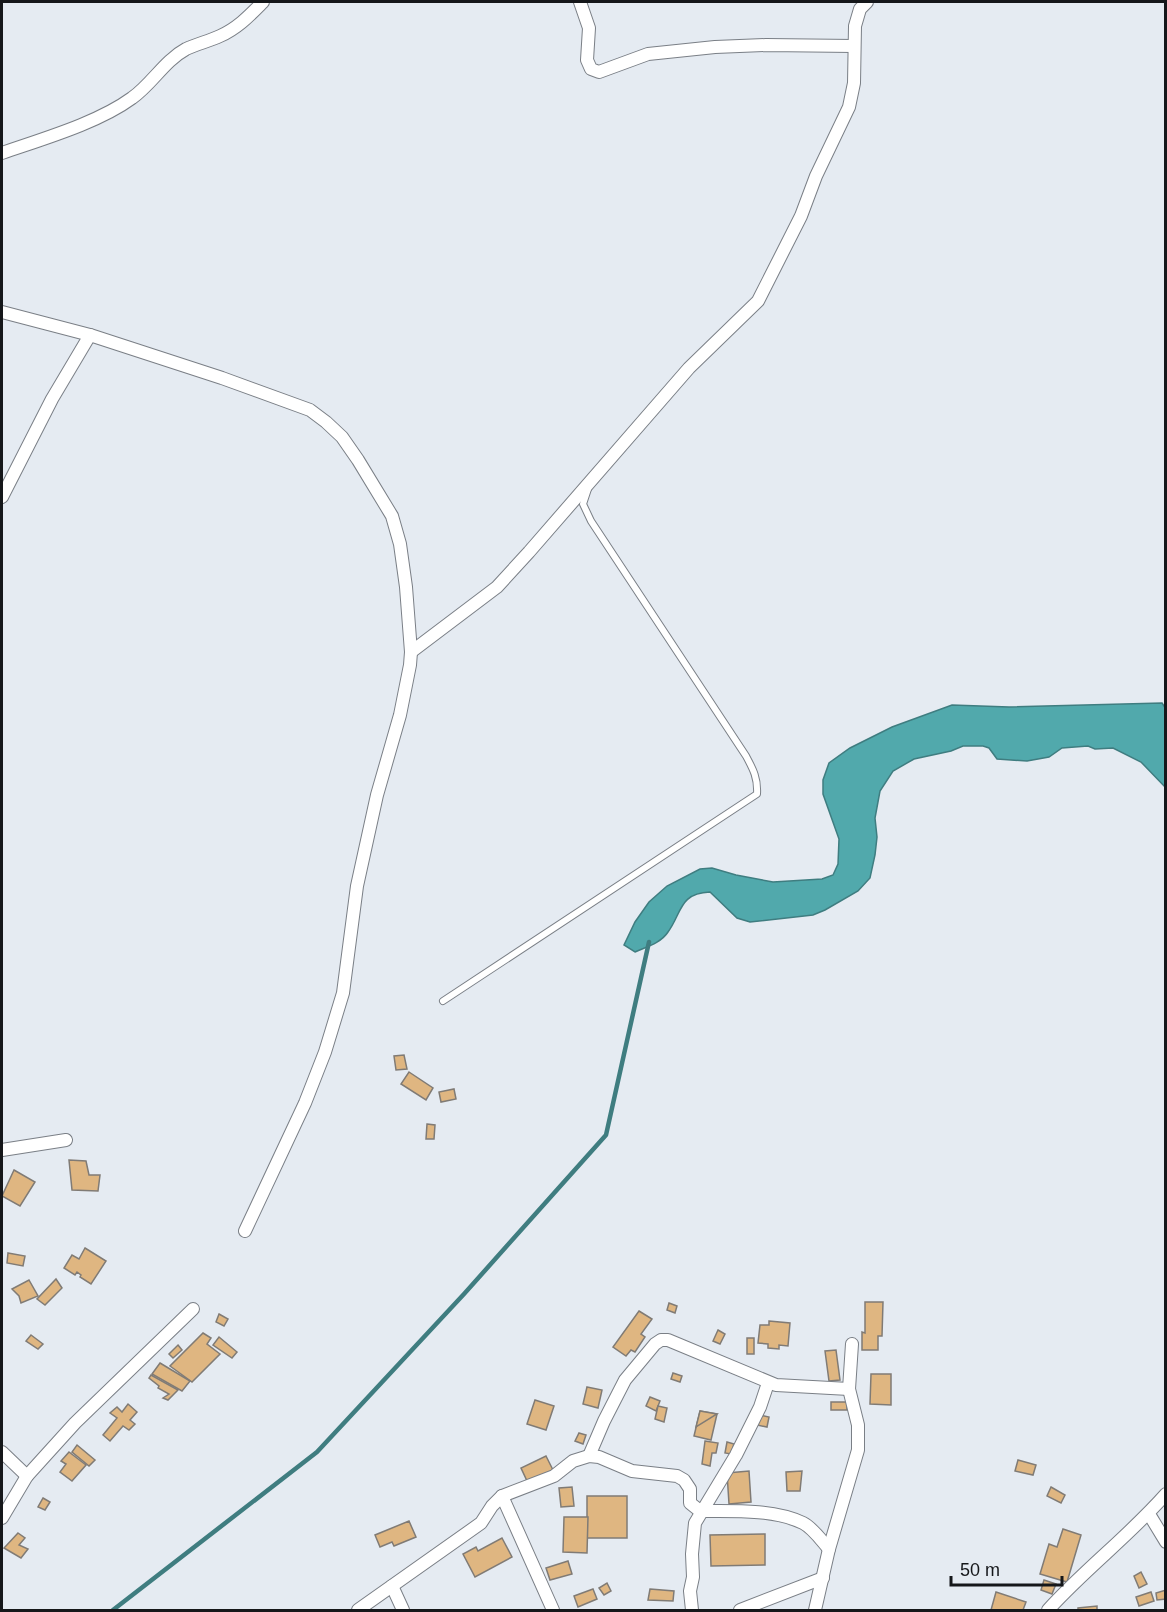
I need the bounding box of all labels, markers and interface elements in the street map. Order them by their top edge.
scale bar [951,1549,1062,1587]
text: 50 m [960,1560,1000,1580]

